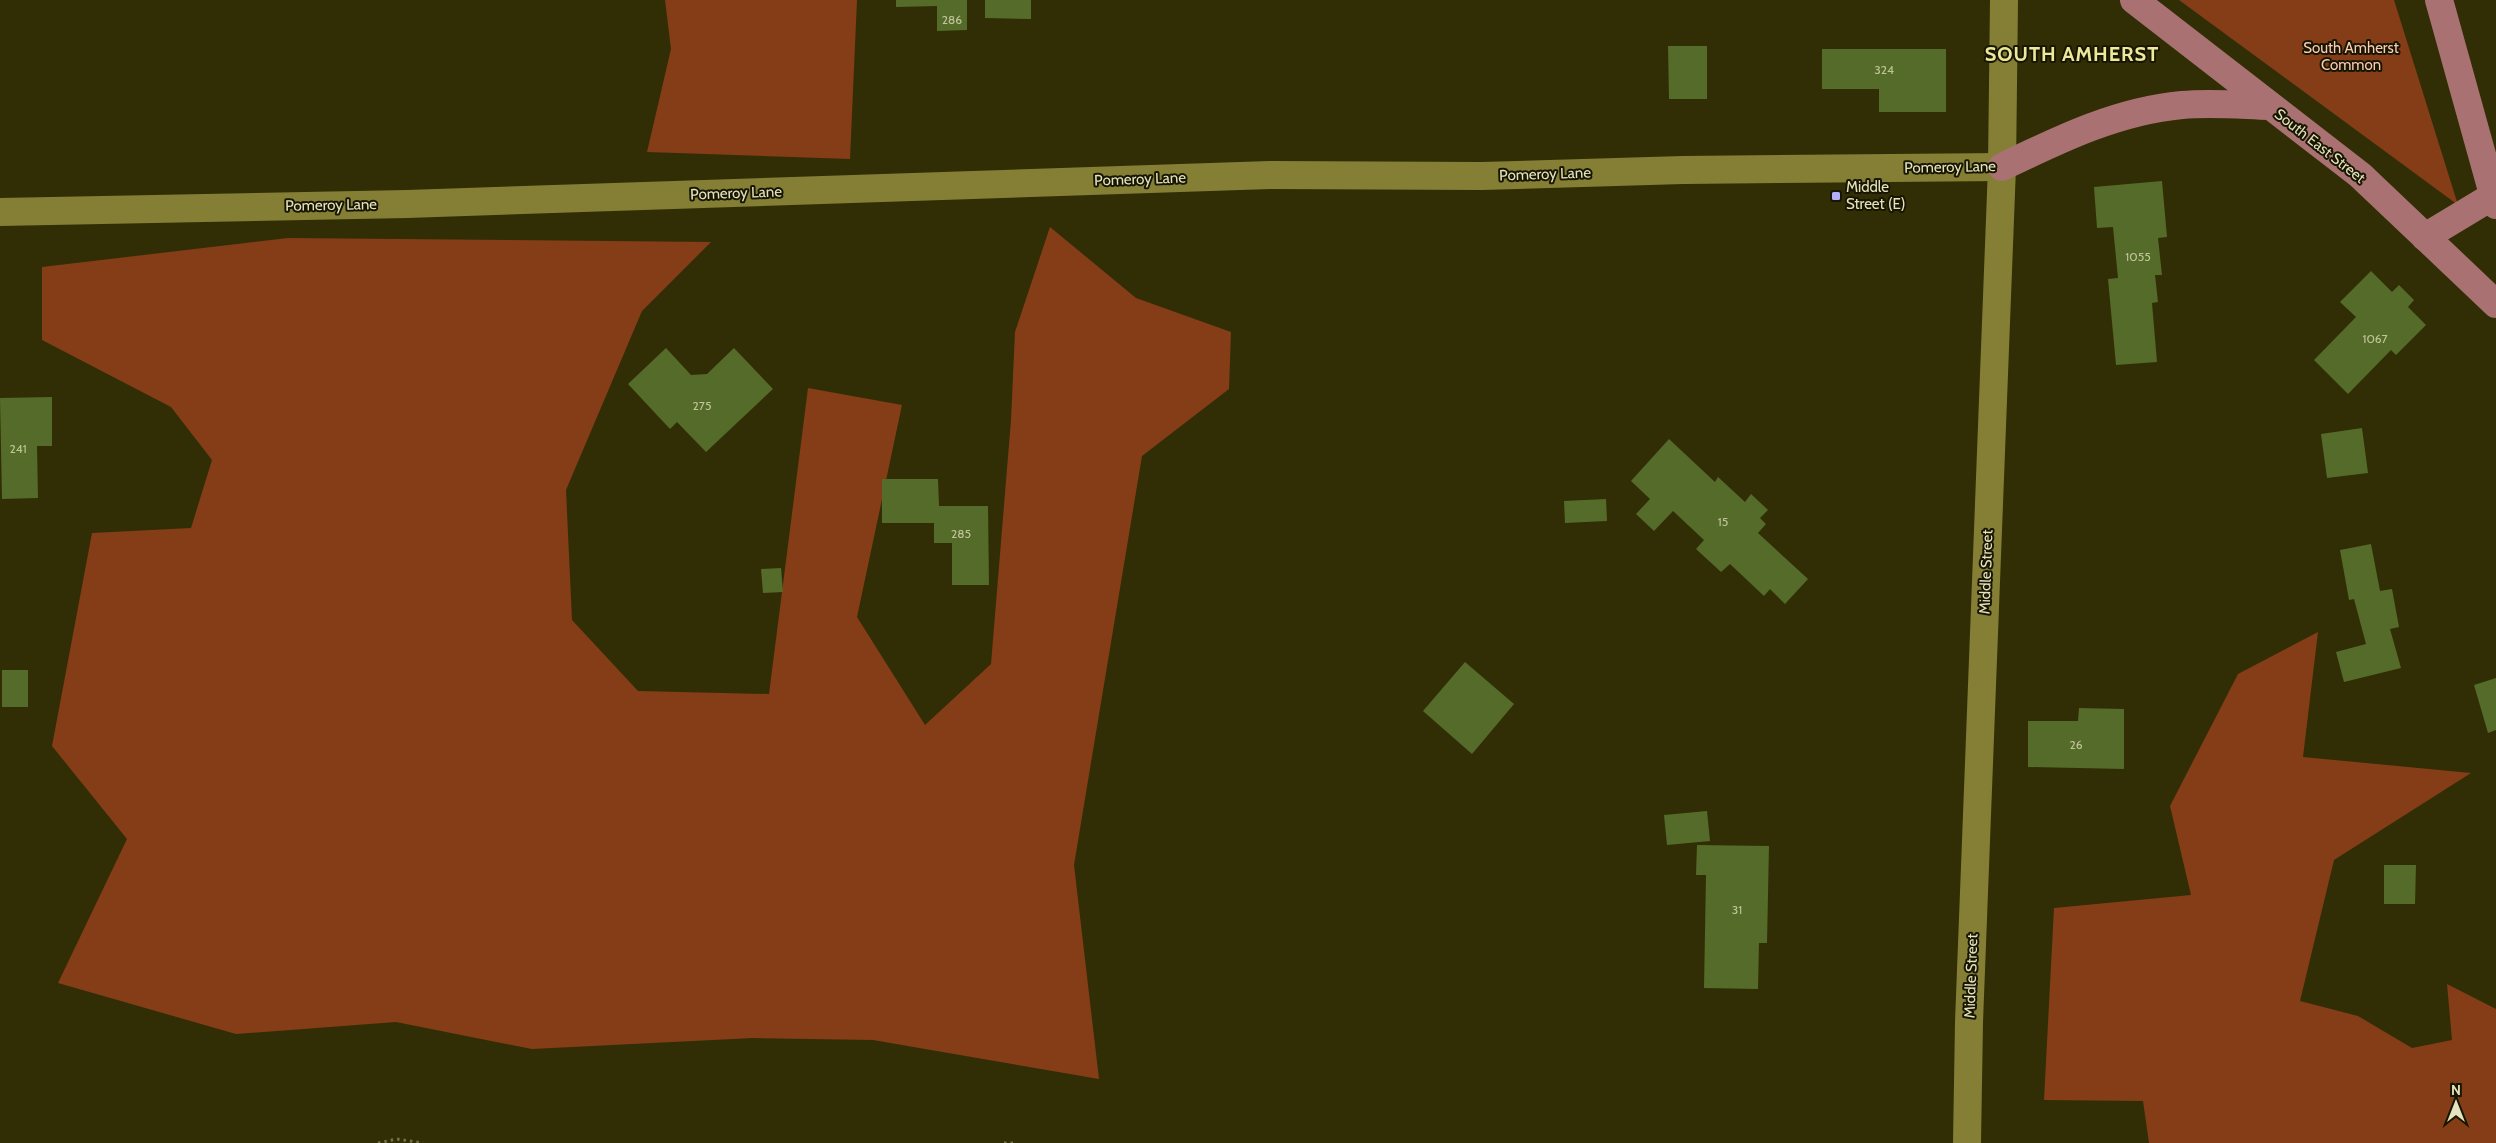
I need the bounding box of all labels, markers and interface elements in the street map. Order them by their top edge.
house number: 286 [942,12,962,27]
park label: South Amherst Common [2303,39,2399,74]
district label: SOUTH AMHERST [1985,42,2159,66]
house number: 324 [1874,62,1894,77]
street label: South East Street [2271,105,2369,187]
street label: Pomeroy Lane [1904,157,1996,177]
street label: Pomeroy Lane [1499,163,1592,185]
street label: Pomeroy Lane [1094,168,1187,190]
place label: Middle Street (E) [1846,178,1905,213]
street label: Pomeroy Lane [690,182,783,204]
marker: Middle Street (E) [1830,190,1842,202]
street label: Pomeroy Lane [285,195,377,215]
house number: 1055 [2125,249,2151,264]
house number: 1067 [2362,331,2388,346]
house number: 275 [693,398,711,413]
house number: 241 [9,441,27,456]
house number: 15 [1718,514,1728,529]
house number: 285 [951,526,971,541]
street label: Middle Street [1976,529,1996,615]
house number: 26 [2069,737,2083,752]
house number: 31 [1732,902,1742,917]
street label: Middle Street [1961,933,1981,1019]
north arrow [2431,1078,2481,1128]
text: N [2451,1081,2461,1099]

